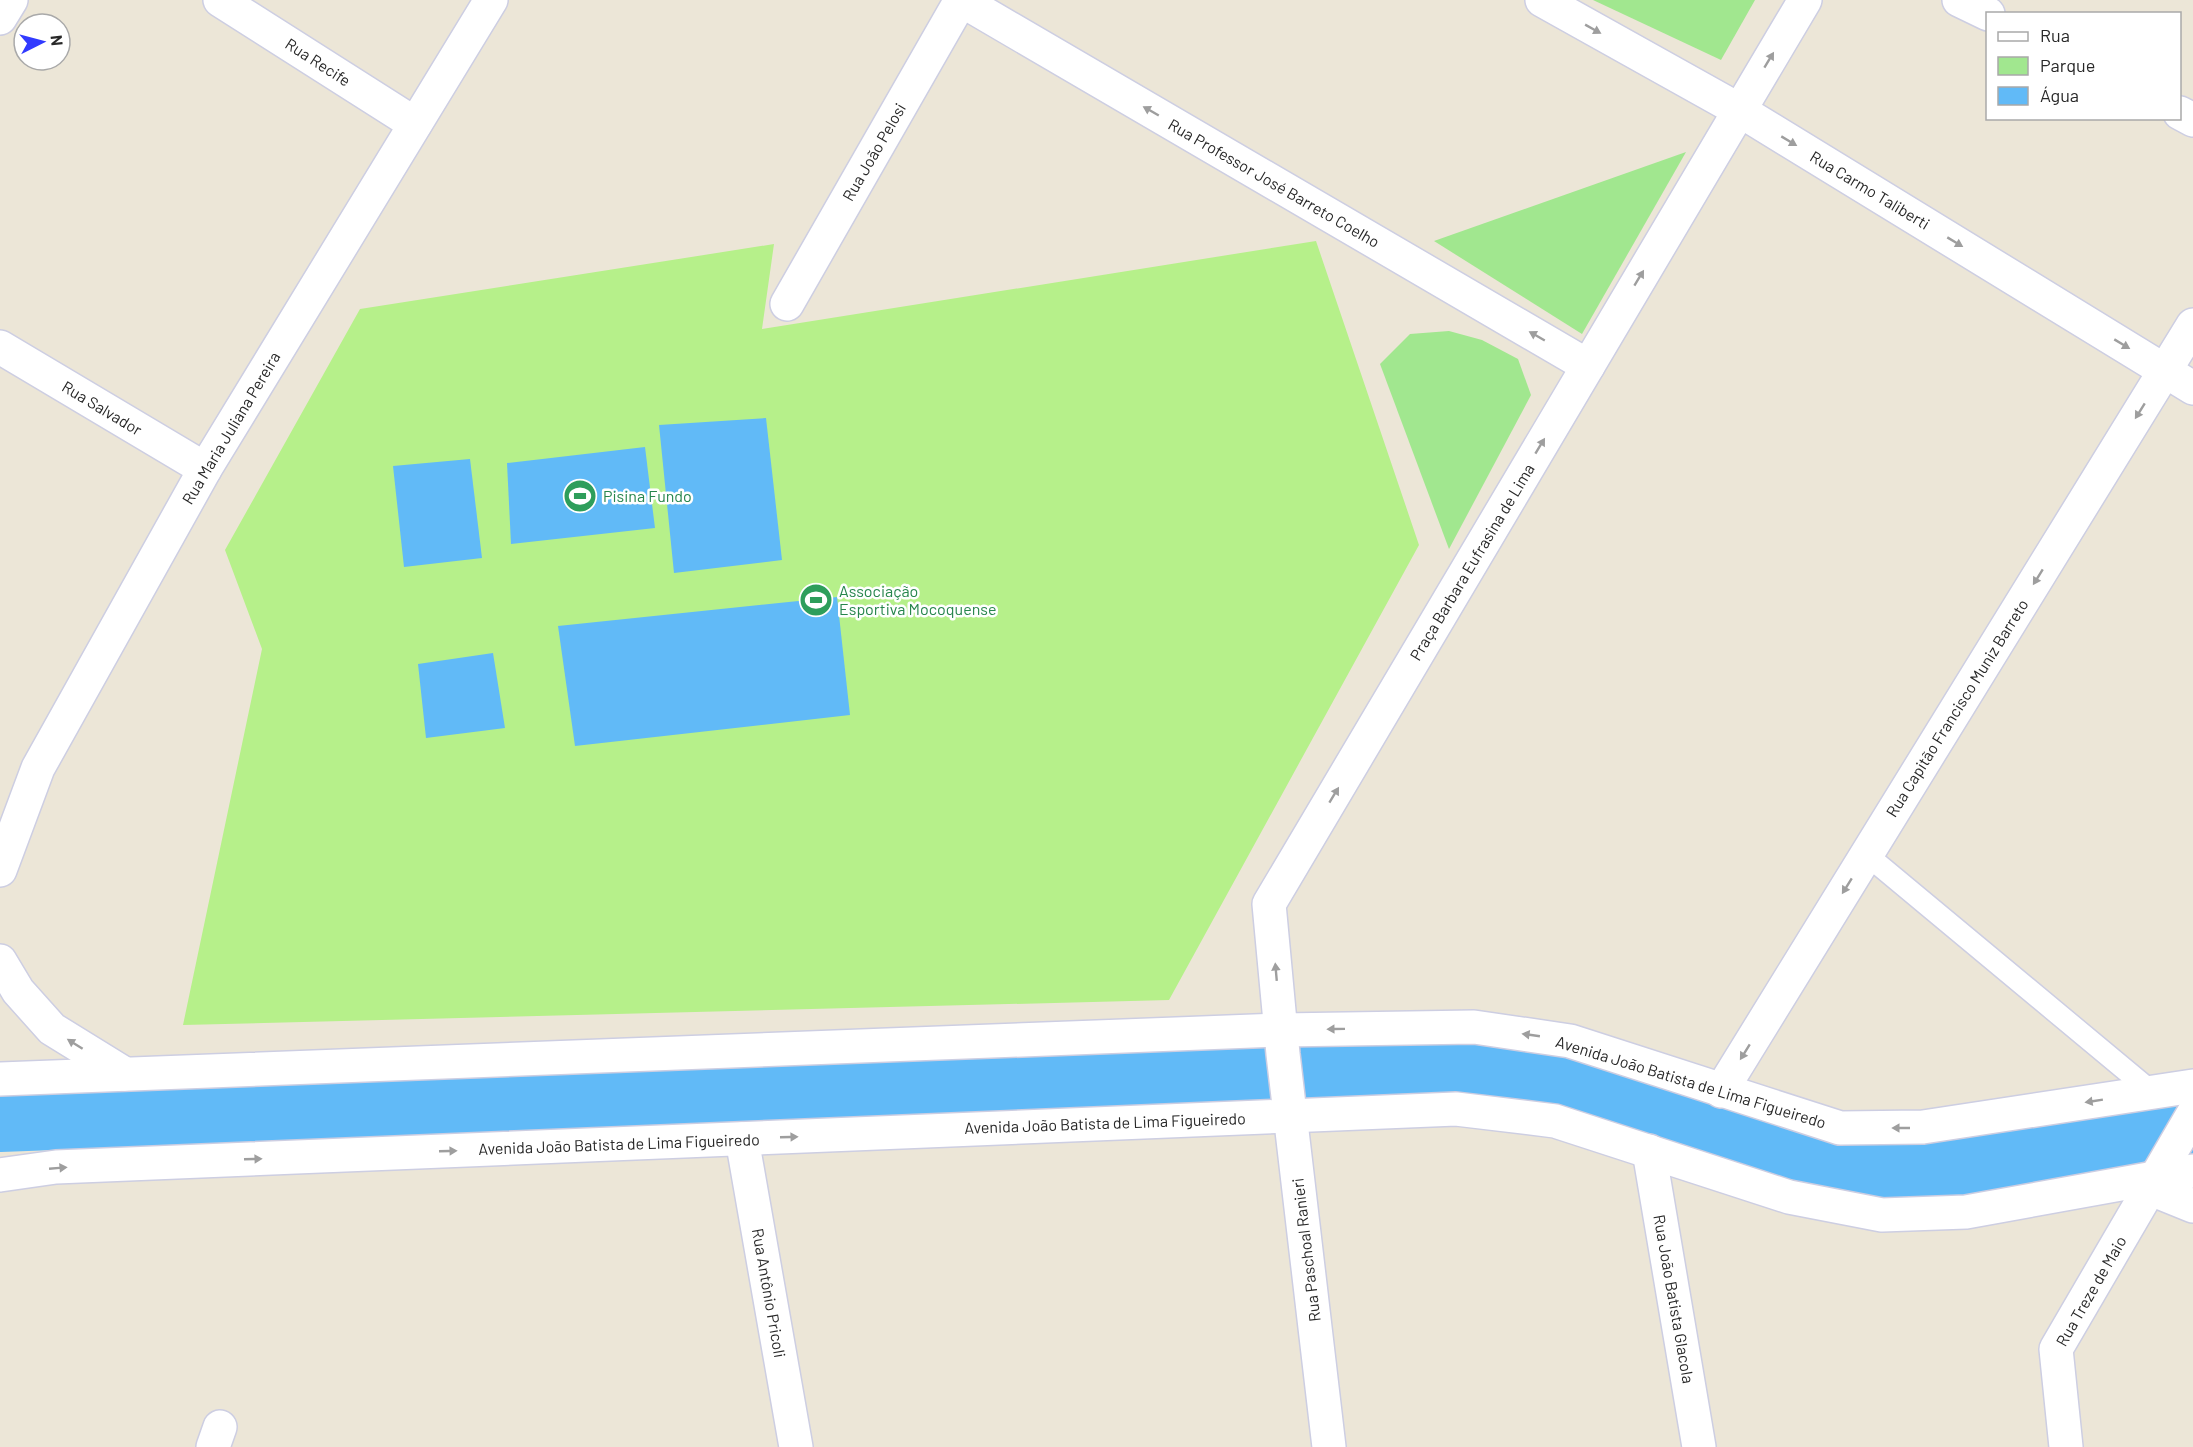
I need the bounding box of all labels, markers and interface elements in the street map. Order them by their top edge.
north arrow [12,12,72,72]
legend [1986,12,2181,120]
one-way arrow [1585,23,1601,34]
text: Rua [2040,24,2070,46]
street label: Rua Recife [282,33,354,90]
text: N [47,34,67,47]
one-way arrow [1764,51,1774,68]
text: Parque [2040,54,2095,76]
text: Água [2040,84,2079,106]
street label: Rua João Pelosi [838,100,909,204]
one-way arrow [1142,106,1159,116]
street label: Rua Professor José Barreto Coelho [1165,114,1383,251]
one-way arrow [1781,135,1797,146]
street label: Rua Carmo Taliberti [1807,146,1934,233]
one-way arrow [1947,237,1963,248]
one-way arrow [1634,270,1645,286]
one-way arrow [1529,331,1545,342]
one-way arrow [2113,339,2130,350]
street label: Rua Maria Juliana Pereira [178,348,284,507]
street label: Rua Salvador [59,376,146,439]
one-way arrow [2135,403,2146,419]
one-way arrow [1535,438,1546,454]
street label: Praça Barbara Eufrasina de Lima [1405,460,1538,663]
sports icon: Pisina Fundo [562,478,598,514]
place label: Pisina Fundo [603,486,692,505]
one-way arrow [2032,569,2043,585]
place label: Associação Esportiva Mocoquense [839,581,997,618]
sports icon: Associação Esportiva Mocoquense [798,582,834,618]
street label: Rua Capitão Francisco Muniz Barreto [1881,595,2032,820]
one-way arrow [1329,787,1340,803]
one-way arrow [1842,878,1853,894]
one-way arrow [1271,962,1281,981]
one-way arrow [1327,1024,1346,1034]
one-way arrow [1521,1031,1540,1040]
street label: Avenida João Batista de Lima Figueiredo [1554,1031,1829,1132]
one-way arrow [67,1038,83,1049]
one-way arrow [1739,1044,1750,1060]
one-way arrow [2084,1097,2103,1106]
street label: Avenida João Batista de Lima Figueiredo [964,1108,1246,1137]
one-way arrow [1891,1123,1910,1133]
street label: Avenida João Batista de Lima Figueiredo [478,1129,760,1158]
one-way arrow [780,1132,799,1141]
one-way arrow [438,1146,457,1155]
one-way arrow [243,1154,262,1164]
one-way arrow [49,1163,68,1172]
street label: Rua Paschoal Ranieri [1287,1177,1324,1323]
street label: Rua João Batista Glacola [1650,1213,1699,1385]
street label: Rua Antônio Pricoli [749,1227,790,1359]
street label: Rua Treze de Maio [2051,1232,2130,1349]

